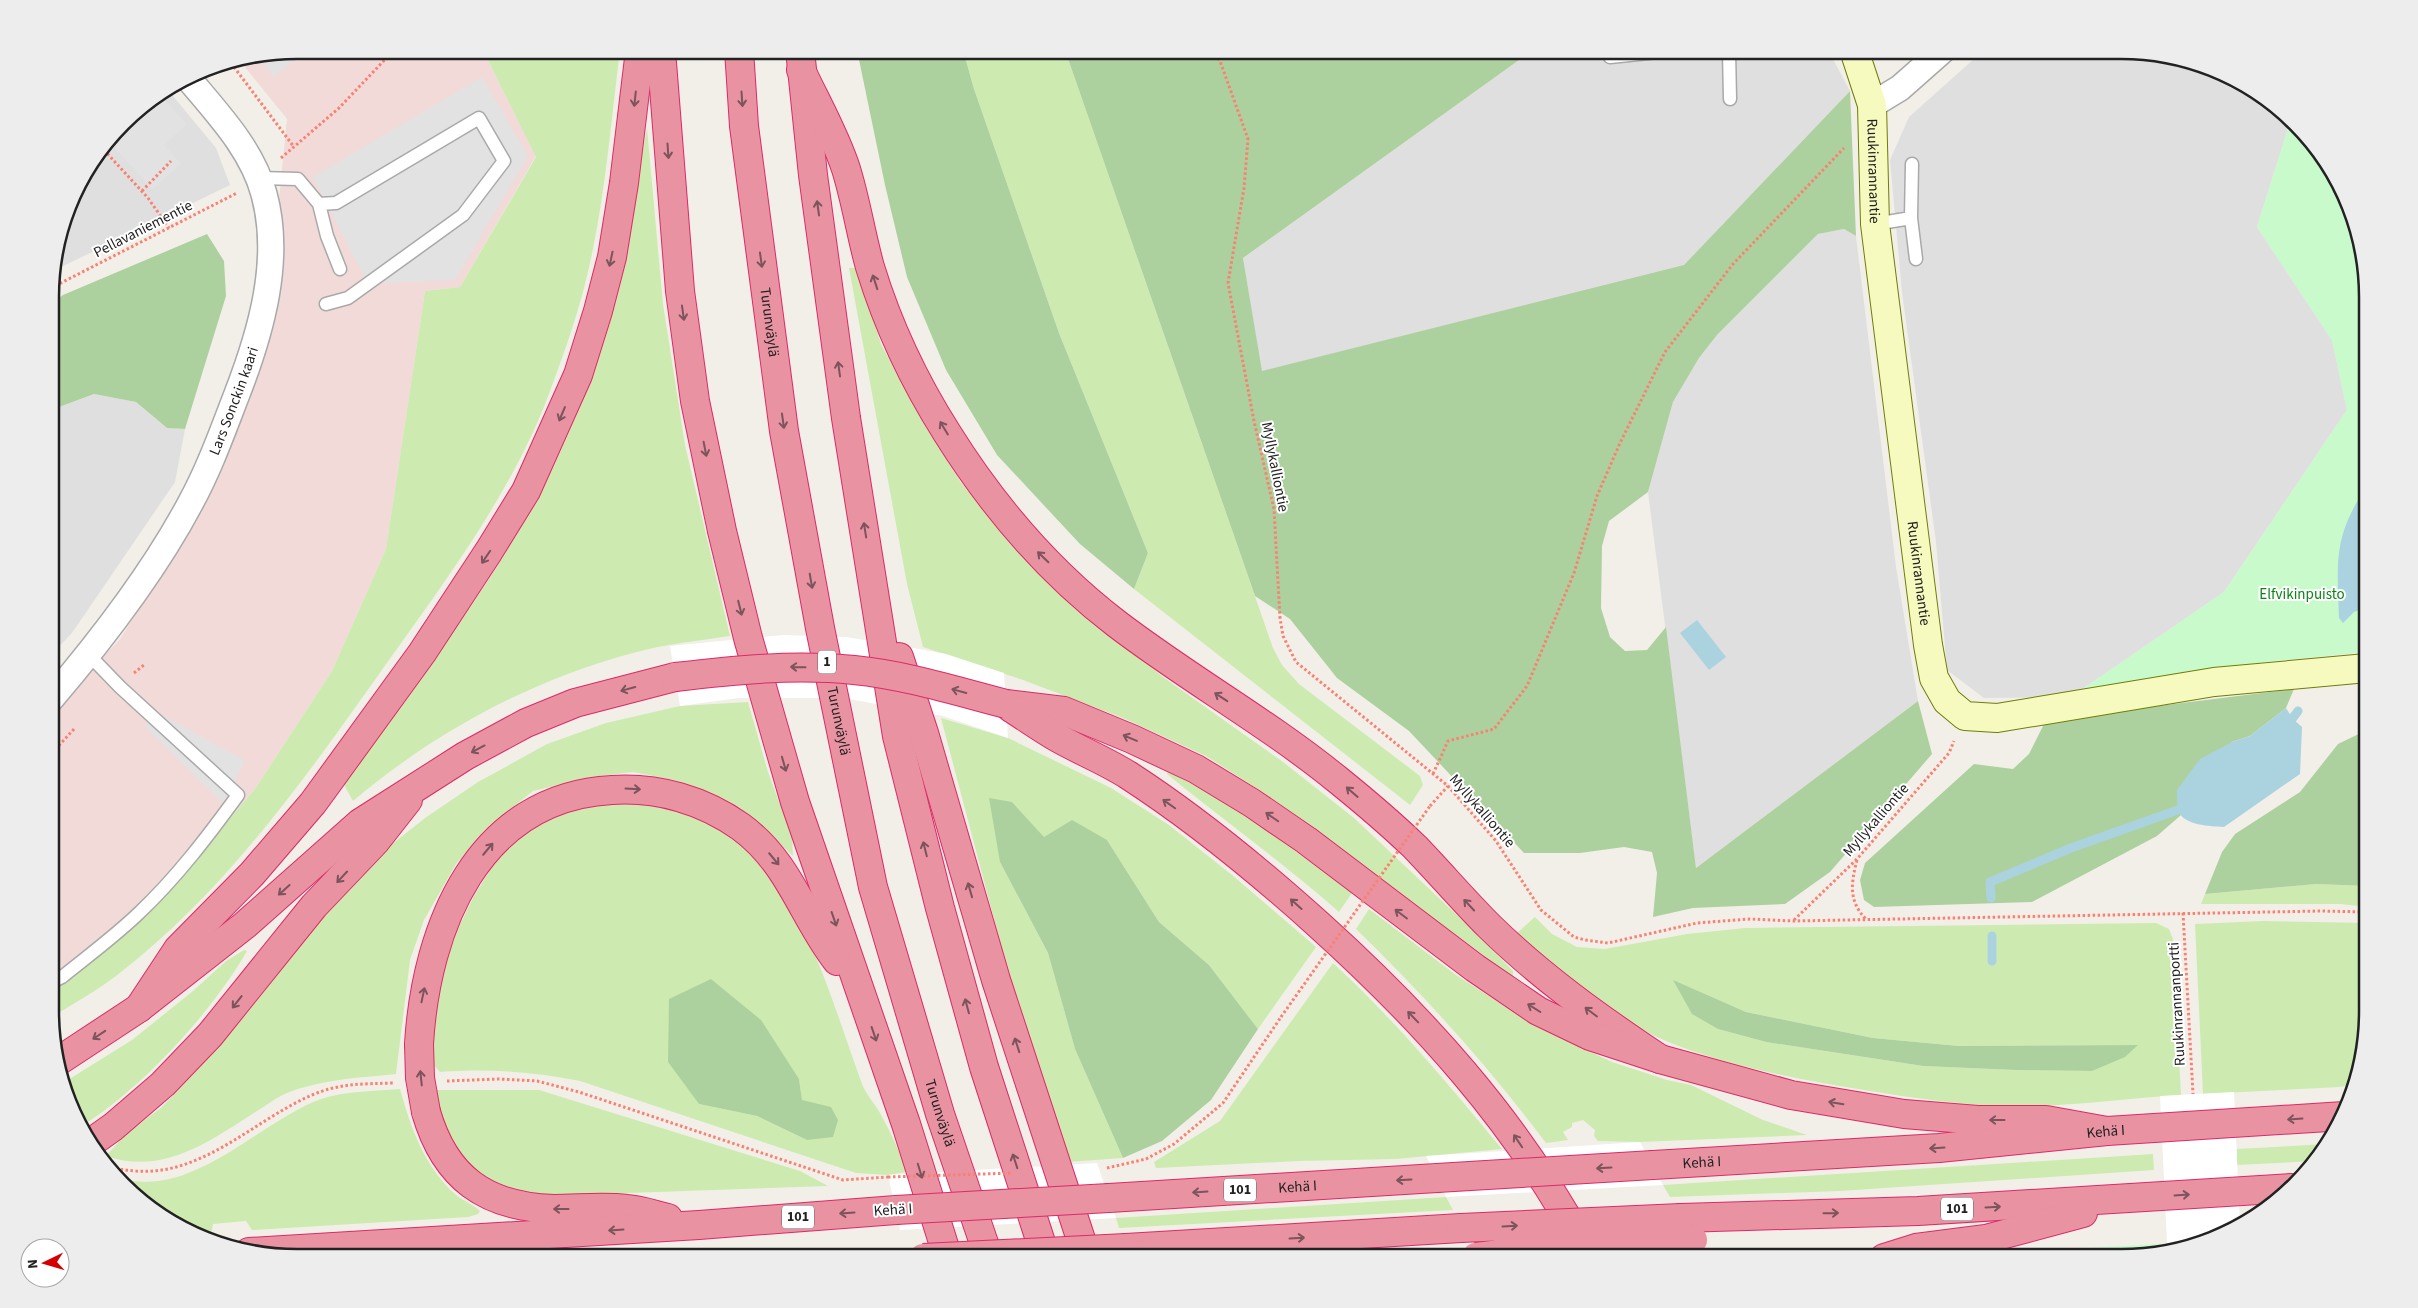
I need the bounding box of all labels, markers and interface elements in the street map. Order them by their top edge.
one-way arrow [630,90,640,106]
one-way arrow [738,90,747,106]
street label: Ruukinrannantie [1862,118,1885,224]
one-way arrow [663,143,672,159]
street label: Pellavaniementie [90,195,196,263]
one-way arrow [812,200,822,216]
one-way arrow [606,251,615,267]
one-way arrow [757,252,767,268]
one-way arrow [870,275,879,290]
street label: Turunväylä [755,286,785,358]
one-way arrow [678,304,688,320]
street label: Lars Sonckin kaari [204,344,263,458]
one-way arrow [834,361,844,377]
one-way arrow [557,406,566,421]
one-way arrow [778,413,788,429]
street label: Myllykalliontie [1256,420,1294,514]
one-way arrow [939,422,949,436]
one-way arrow [701,441,710,457]
street label: Ruukinrannantie [1902,520,1936,627]
one-way arrow [859,522,869,538]
one-way arrow [480,550,491,564]
one-way arrow [1037,551,1049,563]
one-way arrow [807,573,817,589]
park label: Elfvikinpuisto [2259,584,2345,605]
one-way arrow [736,599,745,615]
road number: 1 [818,650,836,674]
one-way arrow [791,663,807,672]
one-way arrow [620,685,636,694]
street label: Turunväylä [822,685,856,757]
one-way arrow [951,686,967,696]
one-way arrow [1214,691,1228,702]
one-way arrow [1123,732,1138,742]
one-way arrow [470,744,485,754]
one-way arrow [780,756,790,772]
street label: Myllykalliontie [1444,770,1520,852]
street label: Myllykalliontie [1838,779,1914,861]
one-way arrow [625,785,641,794]
one-way arrow [1346,787,1359,798]
one-way arrow [1162,799,1176,809]
one-way arrow [1265,812,1279,822]
one-way arrow [483,842,494,855]
one-way arrow [920,842,929,858]
one-way arrow [769,853,780,866]
one-way arrow [336,871,348,884]
one-way arrow [964,882,974,898]
one-way arrow [278,884,291,896]
one-way arrow [1463,898,1475,911]
one-way arrow [1290,899,1303,910]
one-way arrow [1395,909,1409,919]
one-way arrow [830,910,840,926]
street label: Ruukinrannanportti [2163,942,2191,1066]
one-way arrow [419,988,428,1004]
one-way arrow [231,995,242,1008]
one-way arrow [962,999,971,1015]
one-way arrow [1528,1002,1542,1012]
one-way arrow [1585,1007,1598,1018]
one-way arrow [1407,1011,1419,1024]
one-way arrow [870,1026,879,1041]
one-way arrow [92,1030,106,1040]
one-way arrow [1012,1038,1022,1054]
one-way arrow [416,1070,426,1086]
street label: Turunväylä [920,1076,961,1149]
one-way arrow [1828,1097,1844,1107]
one-way arrow [1990,1115,2006,1125]
one-way arrow [2288,1115,2304,1124]
street label: Kehä I [2085,1119,2126,1144]
one-way arrow [1512,1135,1522,1149]
one-way arrow [1929,1143,1945,1152]
street label: Kehä I [1682,1150,1722,1174]
one-way arrow [1009,1154,1019,1170]
one-way arrow [916,1162,926,1178]
one-way arrow [1596,1164,1612,1173]
street label: Kehä I [1278,1175,1318,1198]
one-way arrow [1396,1175,1412,1184]
road number: 101 [1224,1178,1256,1202]
one-way arrow [1192,1188,1208,1197]
one-way arrow [2173,1191,2189,1200]
street label: Kehä I [873,1198,913,1222]
road number: 101 [1941,1198,1973,1220]
one-way arrow [1985,1202,2001,1211]
one-way arrow [553,1204,570,1214]
road number: 101 [782,1206,814,1228]
one-way arrow [1822,1208,1838,1218]
one-way arrow [839,1209,855,1218]
one-way arrow [1502,1221,1518,1230]
one-way arrow [608,1226,624,1235]
one-way arrow [1289,1233,1305,1242]
north arrow [20,1238,70,1288]
text: N [23,1259,43,1270]

